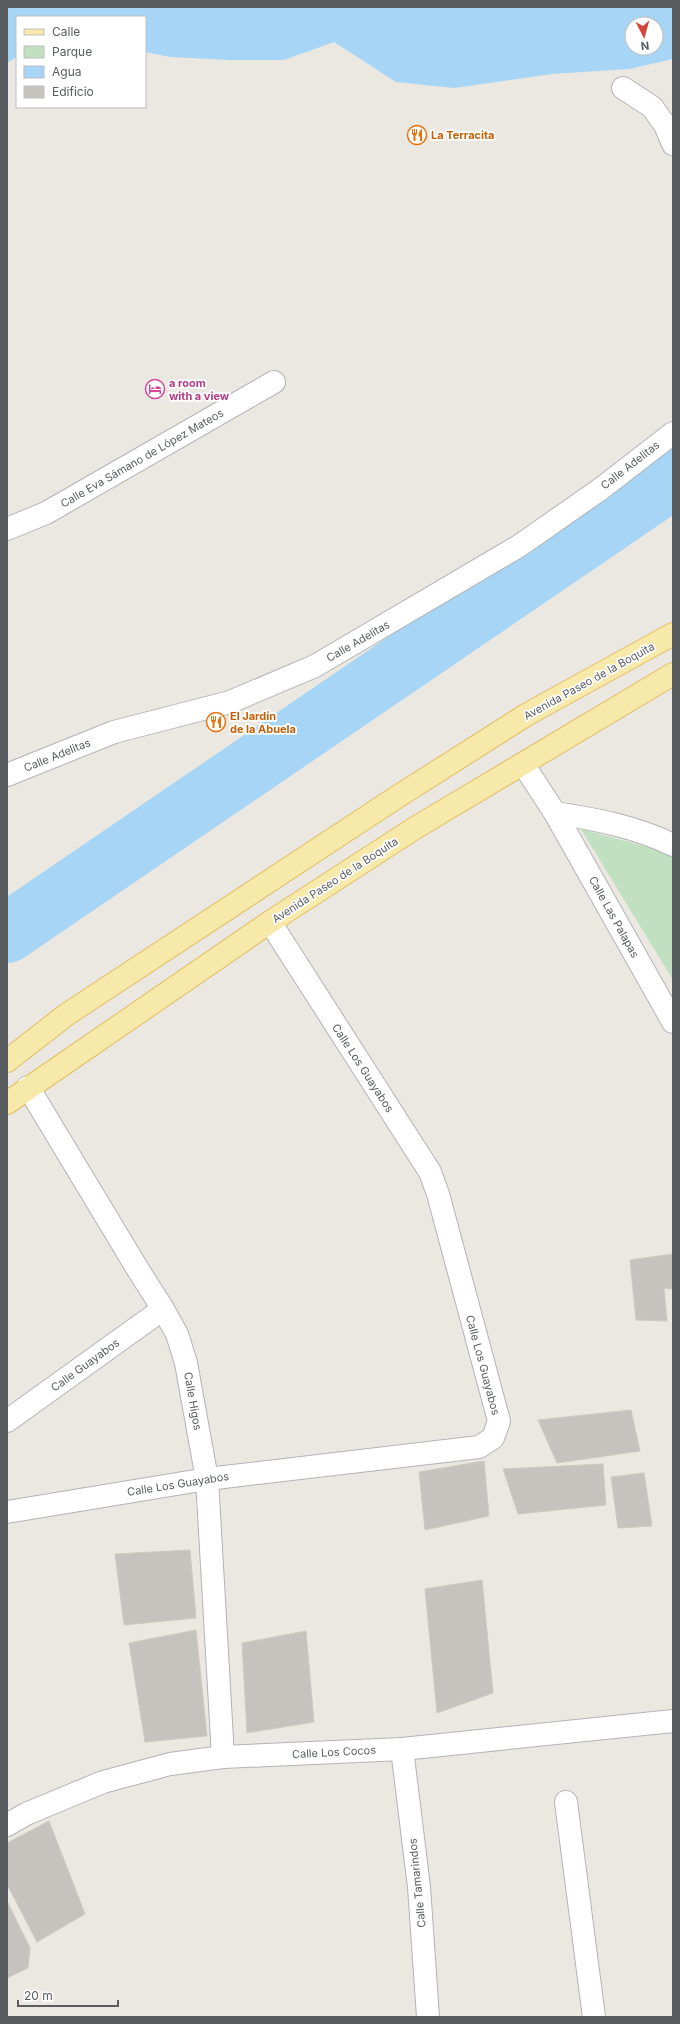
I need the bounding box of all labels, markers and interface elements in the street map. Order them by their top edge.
legend [16,16,146,108]
north arrow [624,16,664,56]
text: Calle [52,24,80,39]
text: N [640,39,650,53]
text: Parque [52,44,92,59]
text: Agua [52,64,81,79]
text: Edificio [52,84,94,99]
restaurant icon: La Terracita [406,124,428,146]
place label: La Terracita [431,128,494,142]
place label: a room with a view [169,376,230,403]
hotel icon: a room with a view [144,378,166,400]
street label: Calle Eva Sámano de López Mateos [58,405,226,511]
street label: Calle Adelitas [598,438,662,492]
street label: Calle Adelitas [324,617,392,665]
street label: Avenida Paseo de la Boquita [521,639,657,723]
place label: El Jardín de la Abuela [230,709,296,736]
restaurant icon: El Jardín de la Abuela [205,711,227,733]
street label: Calle Adelitas [22,735,93,775]
street label: Avenida Paseo de la Boquita [269,834,401,926]
street label: Calle Las Palapas [586,874,642,960]
street label: Calle Los Guayabos [329,1021,397,1115]
street label: Calle Los Guayabos [463,1313,503,1417]
street label: Calle Guayabos [48,1335,122,1395]
street label: Calle Higos [181,1371,205,1431]
street label: Calle Los Guayabos [126,1469,230,1499]
street label: Calle Los Cocos [292,1743,377,1761]
street label: Calle Tamarindos [405,1837,429,1928]
scale bar [18,1982,118,2008]
text: 20 m [24,1988,53,2003]

